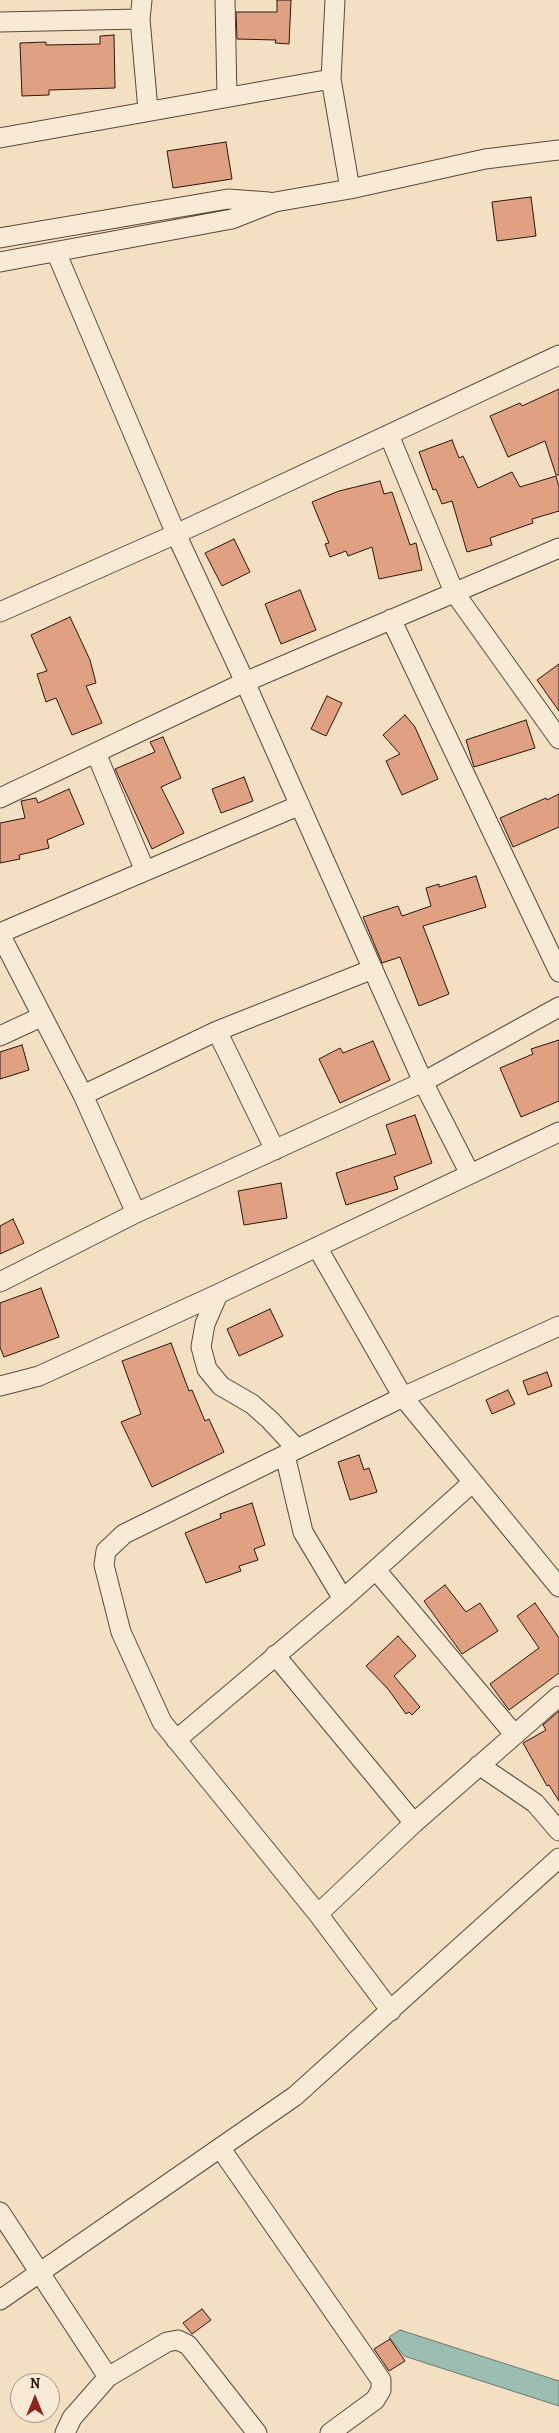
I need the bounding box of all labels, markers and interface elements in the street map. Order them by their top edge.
north arrow [10,2373,60,2423]
text: N [30,2374,40,2393]

